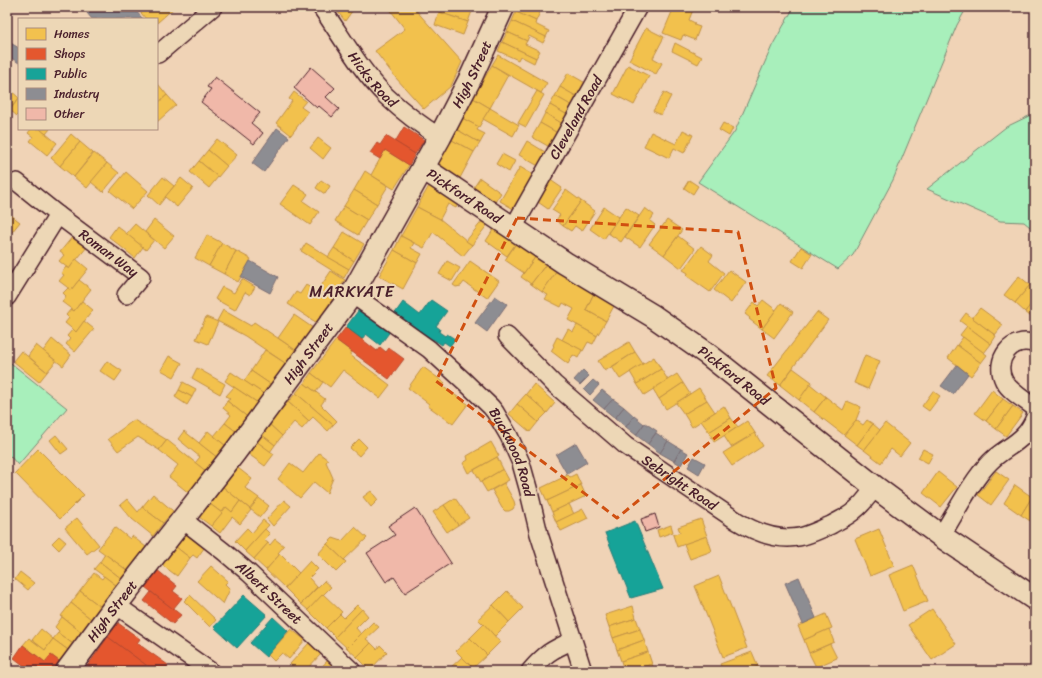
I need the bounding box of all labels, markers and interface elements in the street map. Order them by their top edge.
legend [18,18,158,130]
text: Homes [54,23,90,45]
street label: High Street [445,36,499,113]
text: Shops [54,43,85,65]
street label: Hicks Road [341,46,404,115]
text: Public [54,63,87,85]
street label: Cleveland Road [542,70,611,164]
text: Industry [53,83,100,105]
text: Other [54,103,85,125]
street label: Pickford Road [421,162,509,232]
street label: Roman Way [73,222,145,285]
district label: MARKYATE [309,277,395,306]
street label: High Street [277,317,340,390]
street label: Pickford Road [692,339,777,413]
street label: Buckwood Road [482,403,542,501]
street label: Sebright Road [636,448,724,518]
street label: Albert Street [229,554,308,631]
street label: High Street [80,575,144,648]

